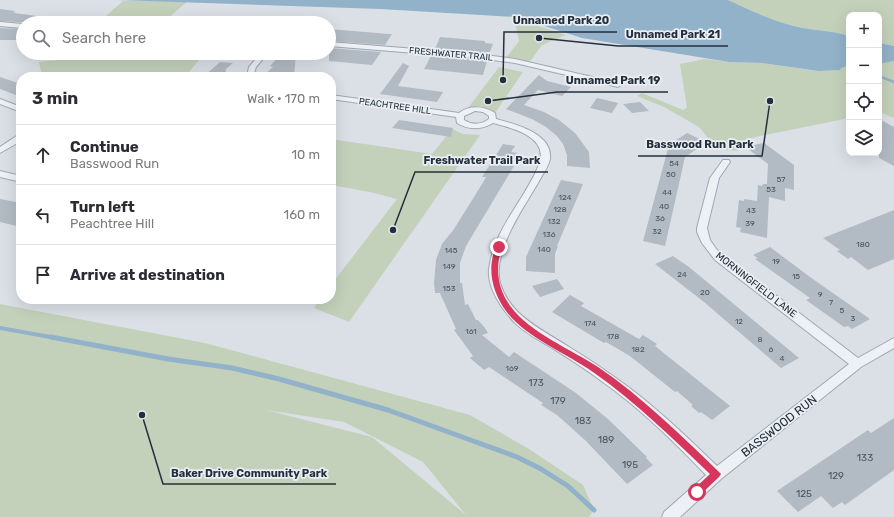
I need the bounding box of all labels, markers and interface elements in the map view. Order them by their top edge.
callout: Unnamed Park 20 [504,9,617,32]
map controls [846,12,882,156]
button: + [846,12,882,48]
text: Unnamed Park 20 [513,14,609,27]
search box [16,16,336,60]
callout: Unnamed Park 21 [618,23,728,46]
icon: search [30,27,52,49]
text: Unnamed Park 21 [626,28,720,41]
text: Search here [62,29,146,47]
street label: FRESHWATER TRAIL [409,45,493,63]
button: − [846,48,882,84]
callout: Unnamed Park 19 [557,69,668,92]
text: Unnamed Park 19 [566,74,660,87]
button: locate [846,84,882,120]
text: 3 min [32,88,78,108]
text: Walk · 170 m [247,91,320,106]
street label: PEACHTREE HILL [358,96,432,116]
button: layers [846,120,882,156]
callout: Basswood Run Park [638,133,762,156]
text: Continue [70,138,139,156]
text: Basswood Run Park [646,138,754,151]
icon: ahead [32,144,54,166]
text: 10 m [291,147,320,162]
callout: Freshwater Trail Park [415,149,548,172]
text: Freshwater Trail Park [424,154,541,167]
text: Basswood Run [70,156,159,171]
house number: 54 [669,159,679,168]
house number: 50 [666,170,676,179]
house number: 57 [777,175,785,184]
house number: 53 [766,185,776,194]
house number: 44 [662,188,672,197]
house number: 124 [558,193,572,202]
text: Turn left [70,198,135,216]
house number: 40 [659,202,669,211]
icon: left [32,204,54,226]
house number: 128 [553,205,567,214]
house number: 43 [746,206,756,215]
text: 160 m [284,207,320,222]
house number: 36 [655,214,665,223]
text: Peachtree Hill [70,216,154,231]
house number: 132 [548,217,561,226]
house number: 39 [745,219,755,228]
house number: 32 [652,227,662,236]
house number: 136 [542,230,556,239]
route end [490,238,508,256]
house number: 180 [856,240,870,249]
house number: 140 [537,245,551,254]
house number: 145 [444,246,458,255]
street label: MORNINGFIELD LANE [713,250,799,320]
house number: 19 [772,257,780,266]
house number: 149 [442,262,456,271]
icon: arrive [32,264,54,286]
text: Arrive at destination [70,266,225,284]
house number: 24 [677,270,687,279]
house number: 15 [792,272,800,281]
house number: 153 [443,284,456,293]
house number: 20 [700,288,710,297]
house number: 9 [818,290,823,299]
house number: 7 [829,298,833,307]
house number: 5 [840,306,845,315]
house number: 3 [851,314,856,323]
house number: 12 [735,317,743,326]
house number: 174 [584,319,596,328]
house number: 161 [465,327,477,336]
house number: 178 [607,332,619,341]
house number: 8 [757,335,763,344]
house number: 182 [631,345,645,354]
house number: 6 [769,345,774,354]
house number: 4 [780,354,785,363]
house number: 169 [506,364,519,373]
house number: 173 [528,377,544,389]
street label: BASSWOOD RUN [738,392,820,460]
house number: 179 [550,395,566,407]
house number: 183 [575,415,591,427]
house number: 189 [598,434,614,446]
house number: 133 [857,452,873,464]
house number: 195 [622,459,638,471]
callout: Baker Drive Community Park [163,461,336,484]
text: Baker Drive Community Park [171,467,328,480]
house number: 129 [828,470,844,482]
route start [688,483,706,501]
house number: 125 [796,488,812,500]

